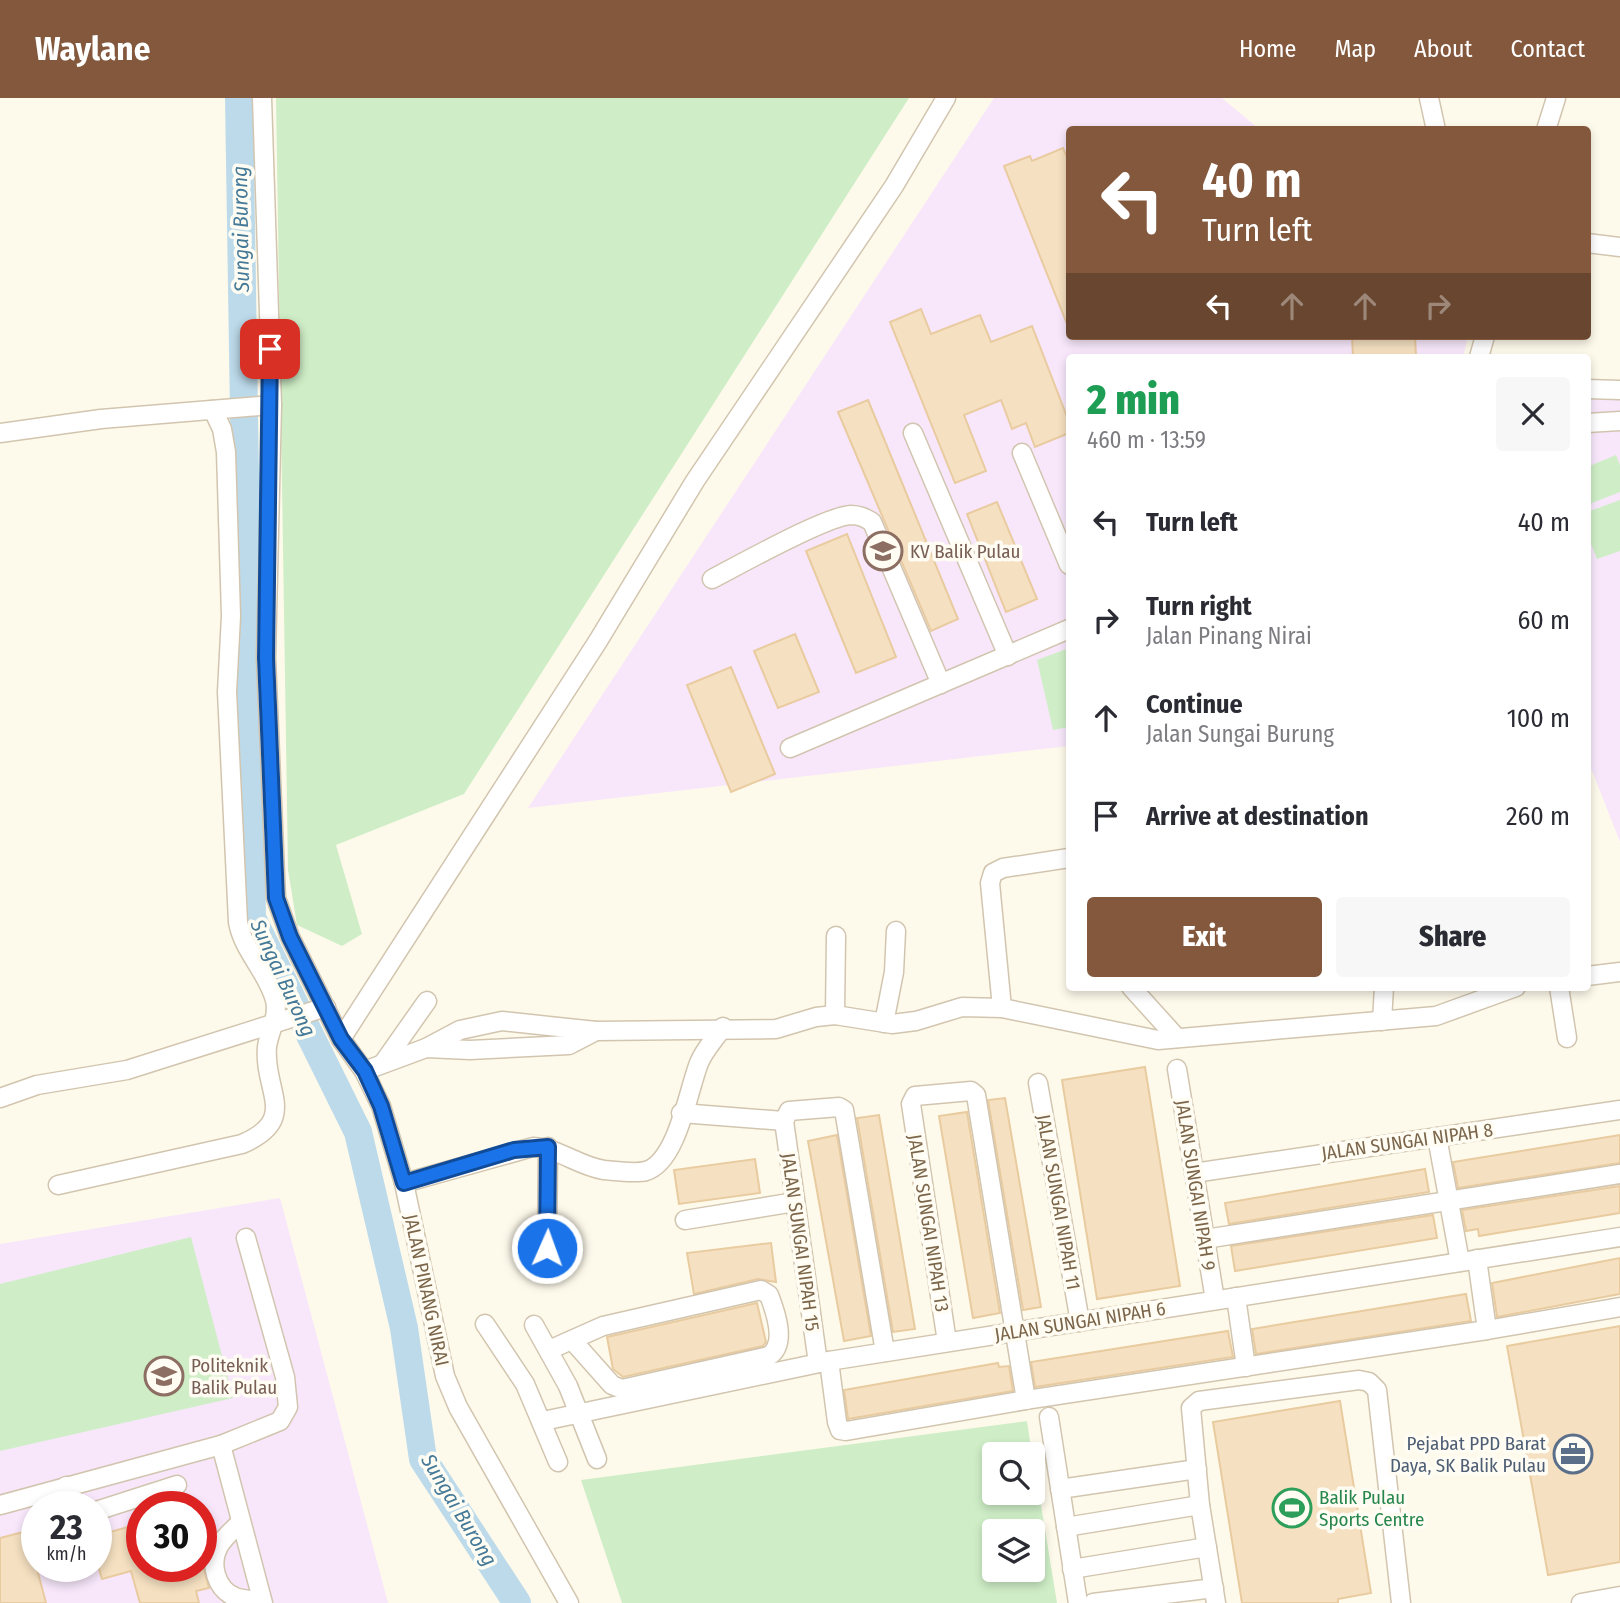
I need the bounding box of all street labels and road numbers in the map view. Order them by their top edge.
street label: JALAN SUNGAI NIPAH 9 [1171,1098,1220,1272]
street label: JALAN SUNGAI NIPAH 11 [1032,1112,1085,1292]
street label: JALAN SUNGAI NIPAH 8 [1320,1118,1494,1165]
street label: JALAN SUNGAI NIPAH 13 [903,1133,954,1313]
street label: JALAN SUNGAI NIPAH 15 [777,1152,824,1333]
street label: JALAN PINANG NIRAI [399,1212,454,1368]
street label: JALAN SUNGAI NIPAH 6 [993,1297,1167,1346]

